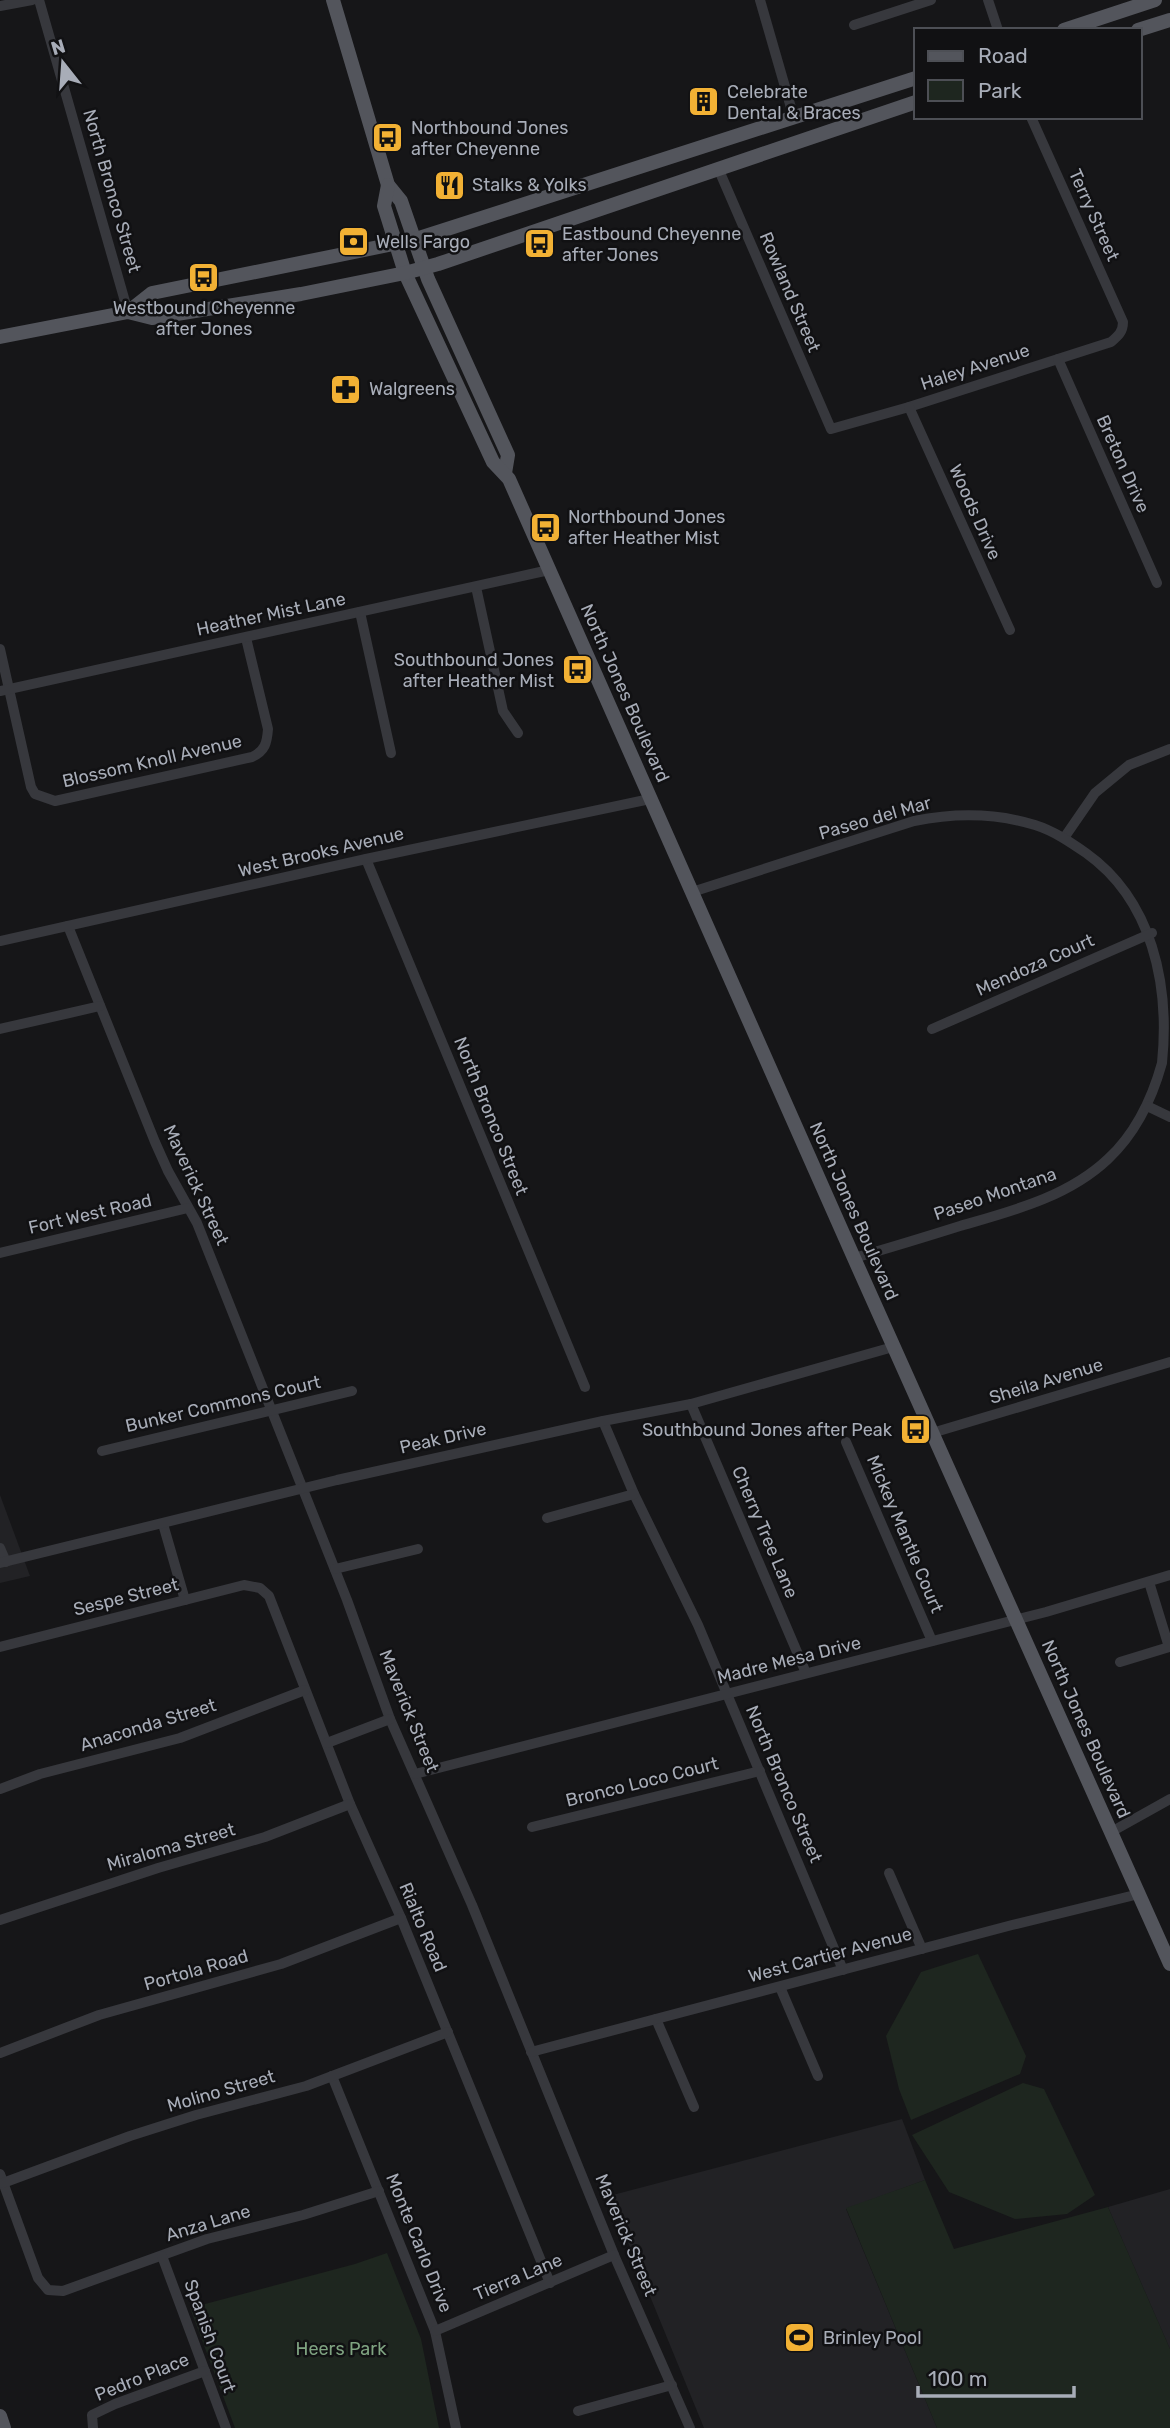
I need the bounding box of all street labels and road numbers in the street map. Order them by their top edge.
street label: North Bronco Street [78,107,146,275]
street label: Terry Street [1064,166,1124,264]
street label: Rowland Street [755,229,825,355]
street label: Haley Avenue [918,339,1032,395]
street label: Breton Drive [1092,412,1154,516]
street label: Woods Drive [944,461,1006,563]
street label: Heather Mist Lane [194,587,348,641]
street label: North Jones Boulevard [576,601,674,785]
street label: Blossom Knoll Avenue [60,730,244,792]
street label: Paseo del Mar [816,791,934,845]
street label: West Brooks Avenue [236,822,406,882]
street label: Mendoza Court [973,929,1097,1001]
street label: North Bronco Street [449,1034,533,1198]
street label: North Jones Boulevard [805,1119,903,1303]
street label: Maverick Street [158,1121,234,1249]
street label: Paseo Montana [931,1163,1059,1225]
street label: Fort West Road [26,1189,154,1239]
street label: Sheila Avenue [986,1353,1106,1409]
street label: Bunker Commons Court [123,1371,323,1437]
street label: Peak Drive [398,1417,488,1459]
street label: Mickey Mantle Court [862,1452,948,1616]
street label: Cherry Tree Lane [727,1463,803,1601]
street label: Sespe Street [71,1573,181,1621]
street label: Madre Mesa Drive [715,1632,863,1688]
street label: North Jones Boulevard [1037,1637,1135,1821]
street label: Maverick Street [374,1646,444,1776]
street label: Anaconda Street [77,1694,219,1756]
street label: North Bronco Street [741,1702,827,1866]
street label: Bronco Loco Court [563,1752,721,1812]
street label: Miraloma Street [104,1818,238,1876]
street label: Rialto Road [394,1879,452,1975]
street label: West Cartier Avenue [746,1923,914,1987]
street label: Portola Road [141,1945,251,1995]
street label: Molino Street [165,2065,277,2117]
street label: Monte Carlo Drive [381,2170,457,2316]
street label: Maverick Street [590,2171,662,2299]
street label: Anza Lane [163,2200,253,2246]
street label: Tierra Lane [471,2249,565,2305]
street label: Spanish Court [179,2276,241,2396]
street label: Pedro Place [92,2348,192,2406]

